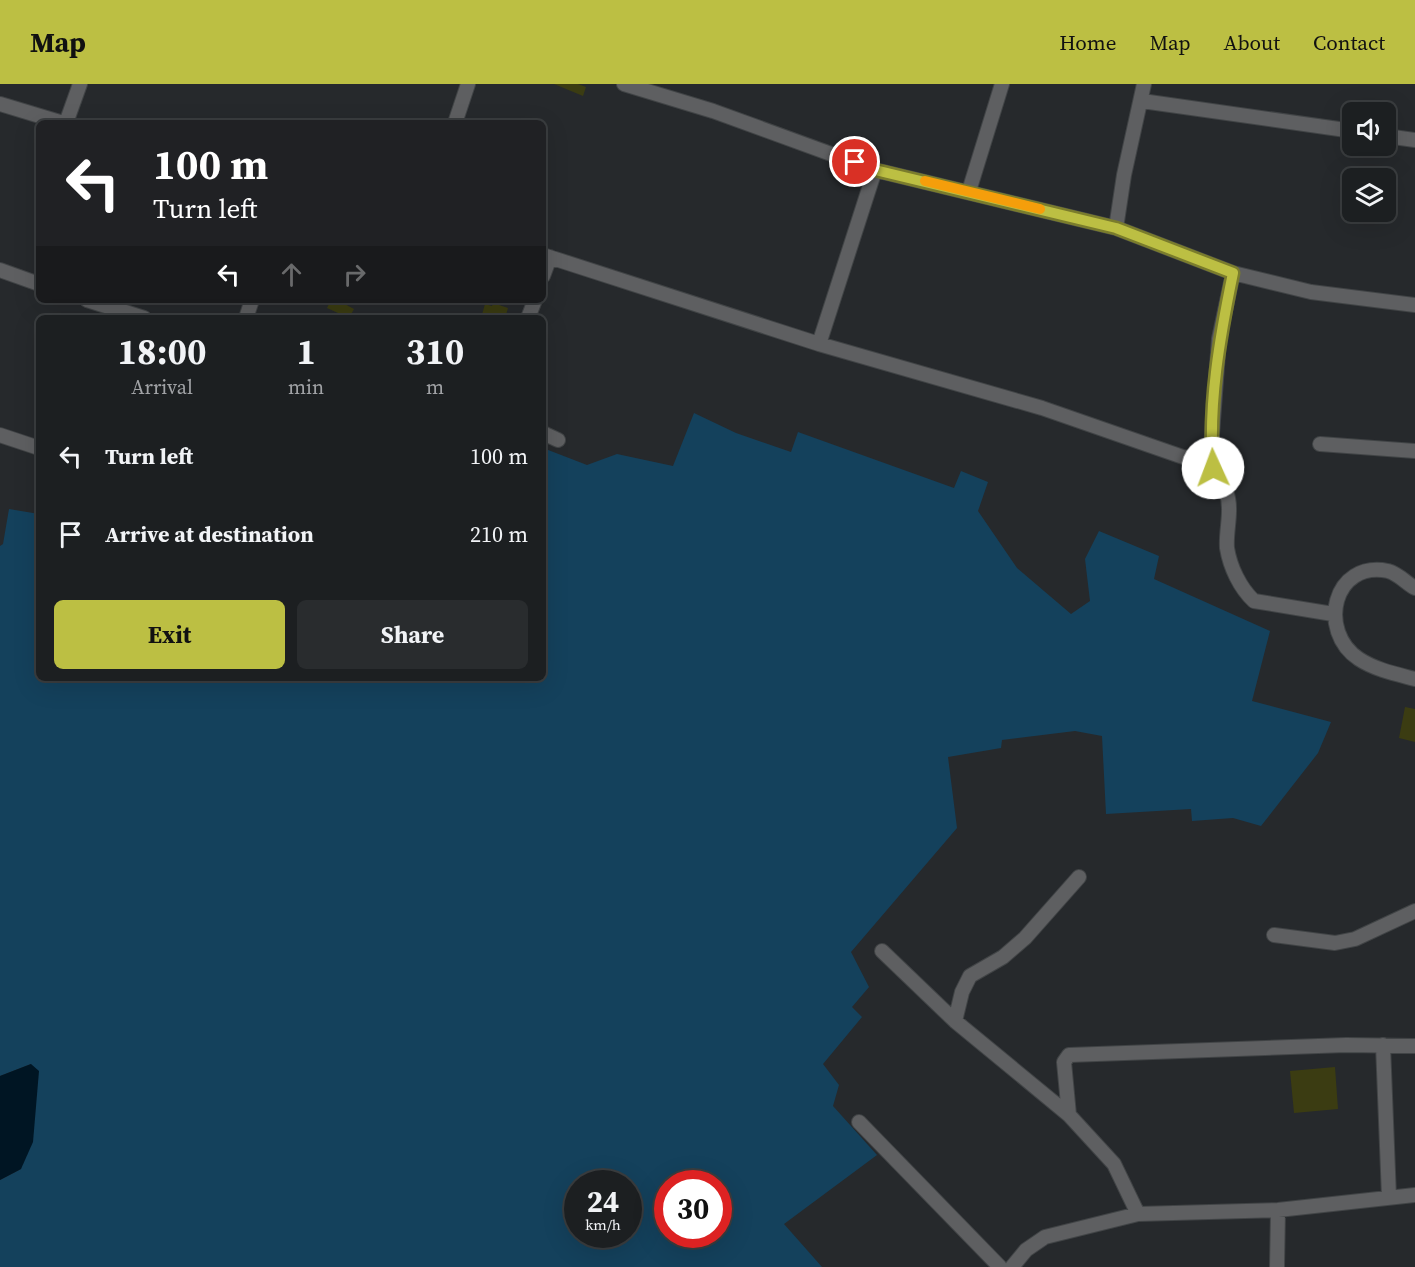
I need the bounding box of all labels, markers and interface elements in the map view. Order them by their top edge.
text: Map [30,23,86,61]
text: Home [1059,28,1117,57]
text: Map [1150,28,1191,57]
text: About [1224,28,1280,57]
text: Contact [1313,28,1385,57]
map controls [1342,102,1396,222]
button: sound [1342,102,1396,156]
text: 100 m [153,135,268,193]
pin [829,136,880,187]
icon: left [54,144,132,222]
icon: arrive [838,145,871,178]
button: layers [1342,168,1396,222]
text: Turn left [153,190,257,227]
icon: left [212,258,245,291]
icon: ahead [275,258,308,291]
icon: right [338,258,371,291]
text: 18:00 [118,327,206,376]
text: 1 [296,327,316,376]
text: 310 [406,327,464,376]
text: Arrival [131,373,193,401]
text: min [288,373,324,401]
text: m [426,373,444,401]
position arrow [1181,436,1245,500]
icon: left [54,440,87,473]
text: Turn left [105,441,193,471]
text: 100 m [470,441,528,471]
icon: arrive [54,518,87,551]
text: Arrive at destination [105,519,314,549]
text: 210 m [470,519,528,549]
button: Exit [54,600,285,669]
button: Share [297,600,528,669]
speed limit sign: 30 [654,1170,732,1248]
text: 24 [587,1181,619,1222]
text: km/h [585,1214,621,1235]

